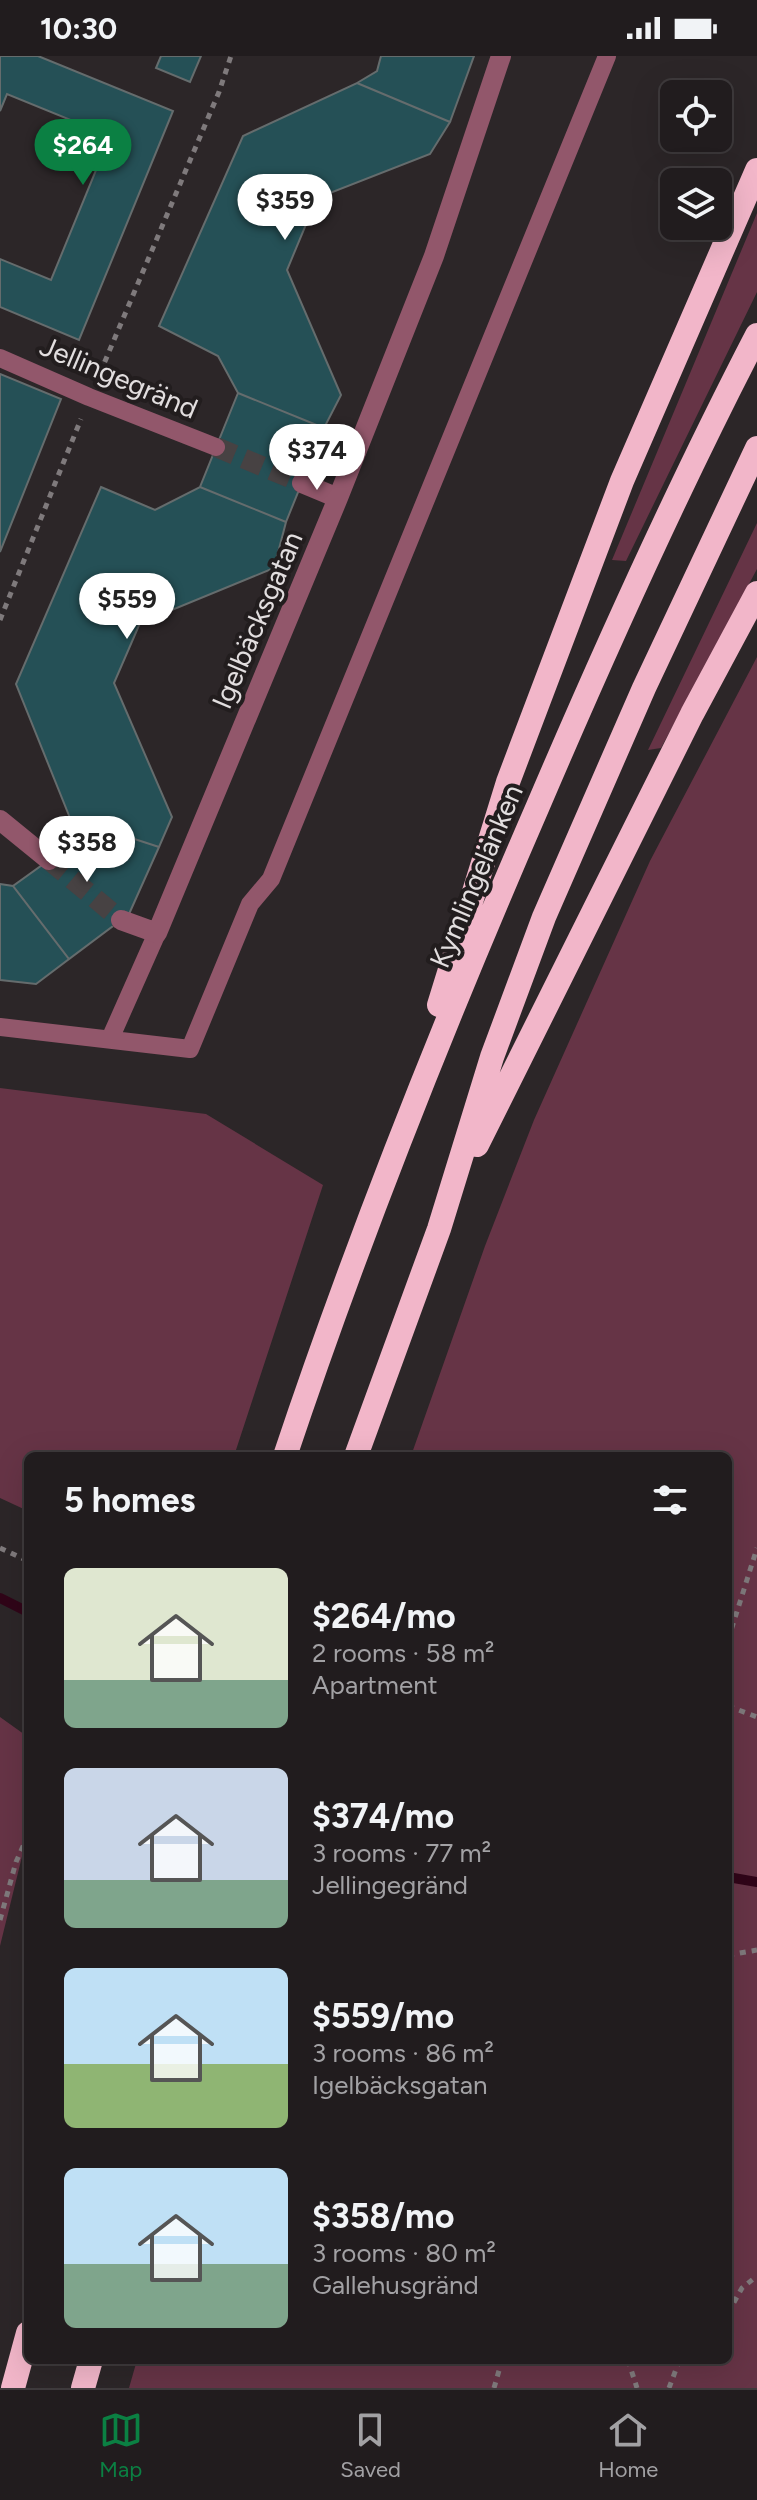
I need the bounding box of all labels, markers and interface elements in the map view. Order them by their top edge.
text: 10:30 [40,10,117,47]
map controls [660,80,732,240]
button: locate [660,80,732,152]
pin: $264 [36,119,130,187]
text: $264 [53,129,114,161]
button: layers [660,168,732,240]
pin: $359 [238,174,332,242]
text: $359 [255,184,315,216]
street label: Jellingegränd [35,329,203,425]
pin: $374 [270,424,364,492]
text: $374 [287,434,347,466]
street label: Igelbäcksgatan [204,526,310,714]
pin: $559 [80,573,174,641]
text: $559 [97,583,157,615]
street label: Kymlingelänken [422,779,530,973]
pin: $358 [40,816,134,884]
text: $358 [57,826,117,858]
icon: filters [648,1478,692,1522]
text: 5 homes [64,1480,195,1521]
text: $264/mo [312,1596,456,1637]
icon: home [128,1600,224,1696]
text: 2 rooms · 58 m² [312,1637,494,1669]
text: Apartment [312,1669,438,1701]
text: $374/mo [312,1796,454,1837]
icon: home [128,1800,224,1896]
text: 3 rooms · 77 m² [312,1837,491,1869]
text: Jellingegränd [312,1869,468,1901]
text: $559/mo [312,1996,454,2037]
icon: home [128,2000,224,2096]
text: 3 rooms · 86 m² [312,2037,494,2069]
text: Igelbäcksgatan [312,2069,488,2101]
text: $358/mo [312,2196,454,2237]
icon: home [128,2200,224,2296]
text: 3 rooms · 80 m² [312,2237,496,2269]
text: Gallehusgränd [312,2269,479,2301]
tab: Map [99,2408,143,2483]
tab: Saved [340,2408,401,2483]
tab: Home [598,2408,658,2483]

